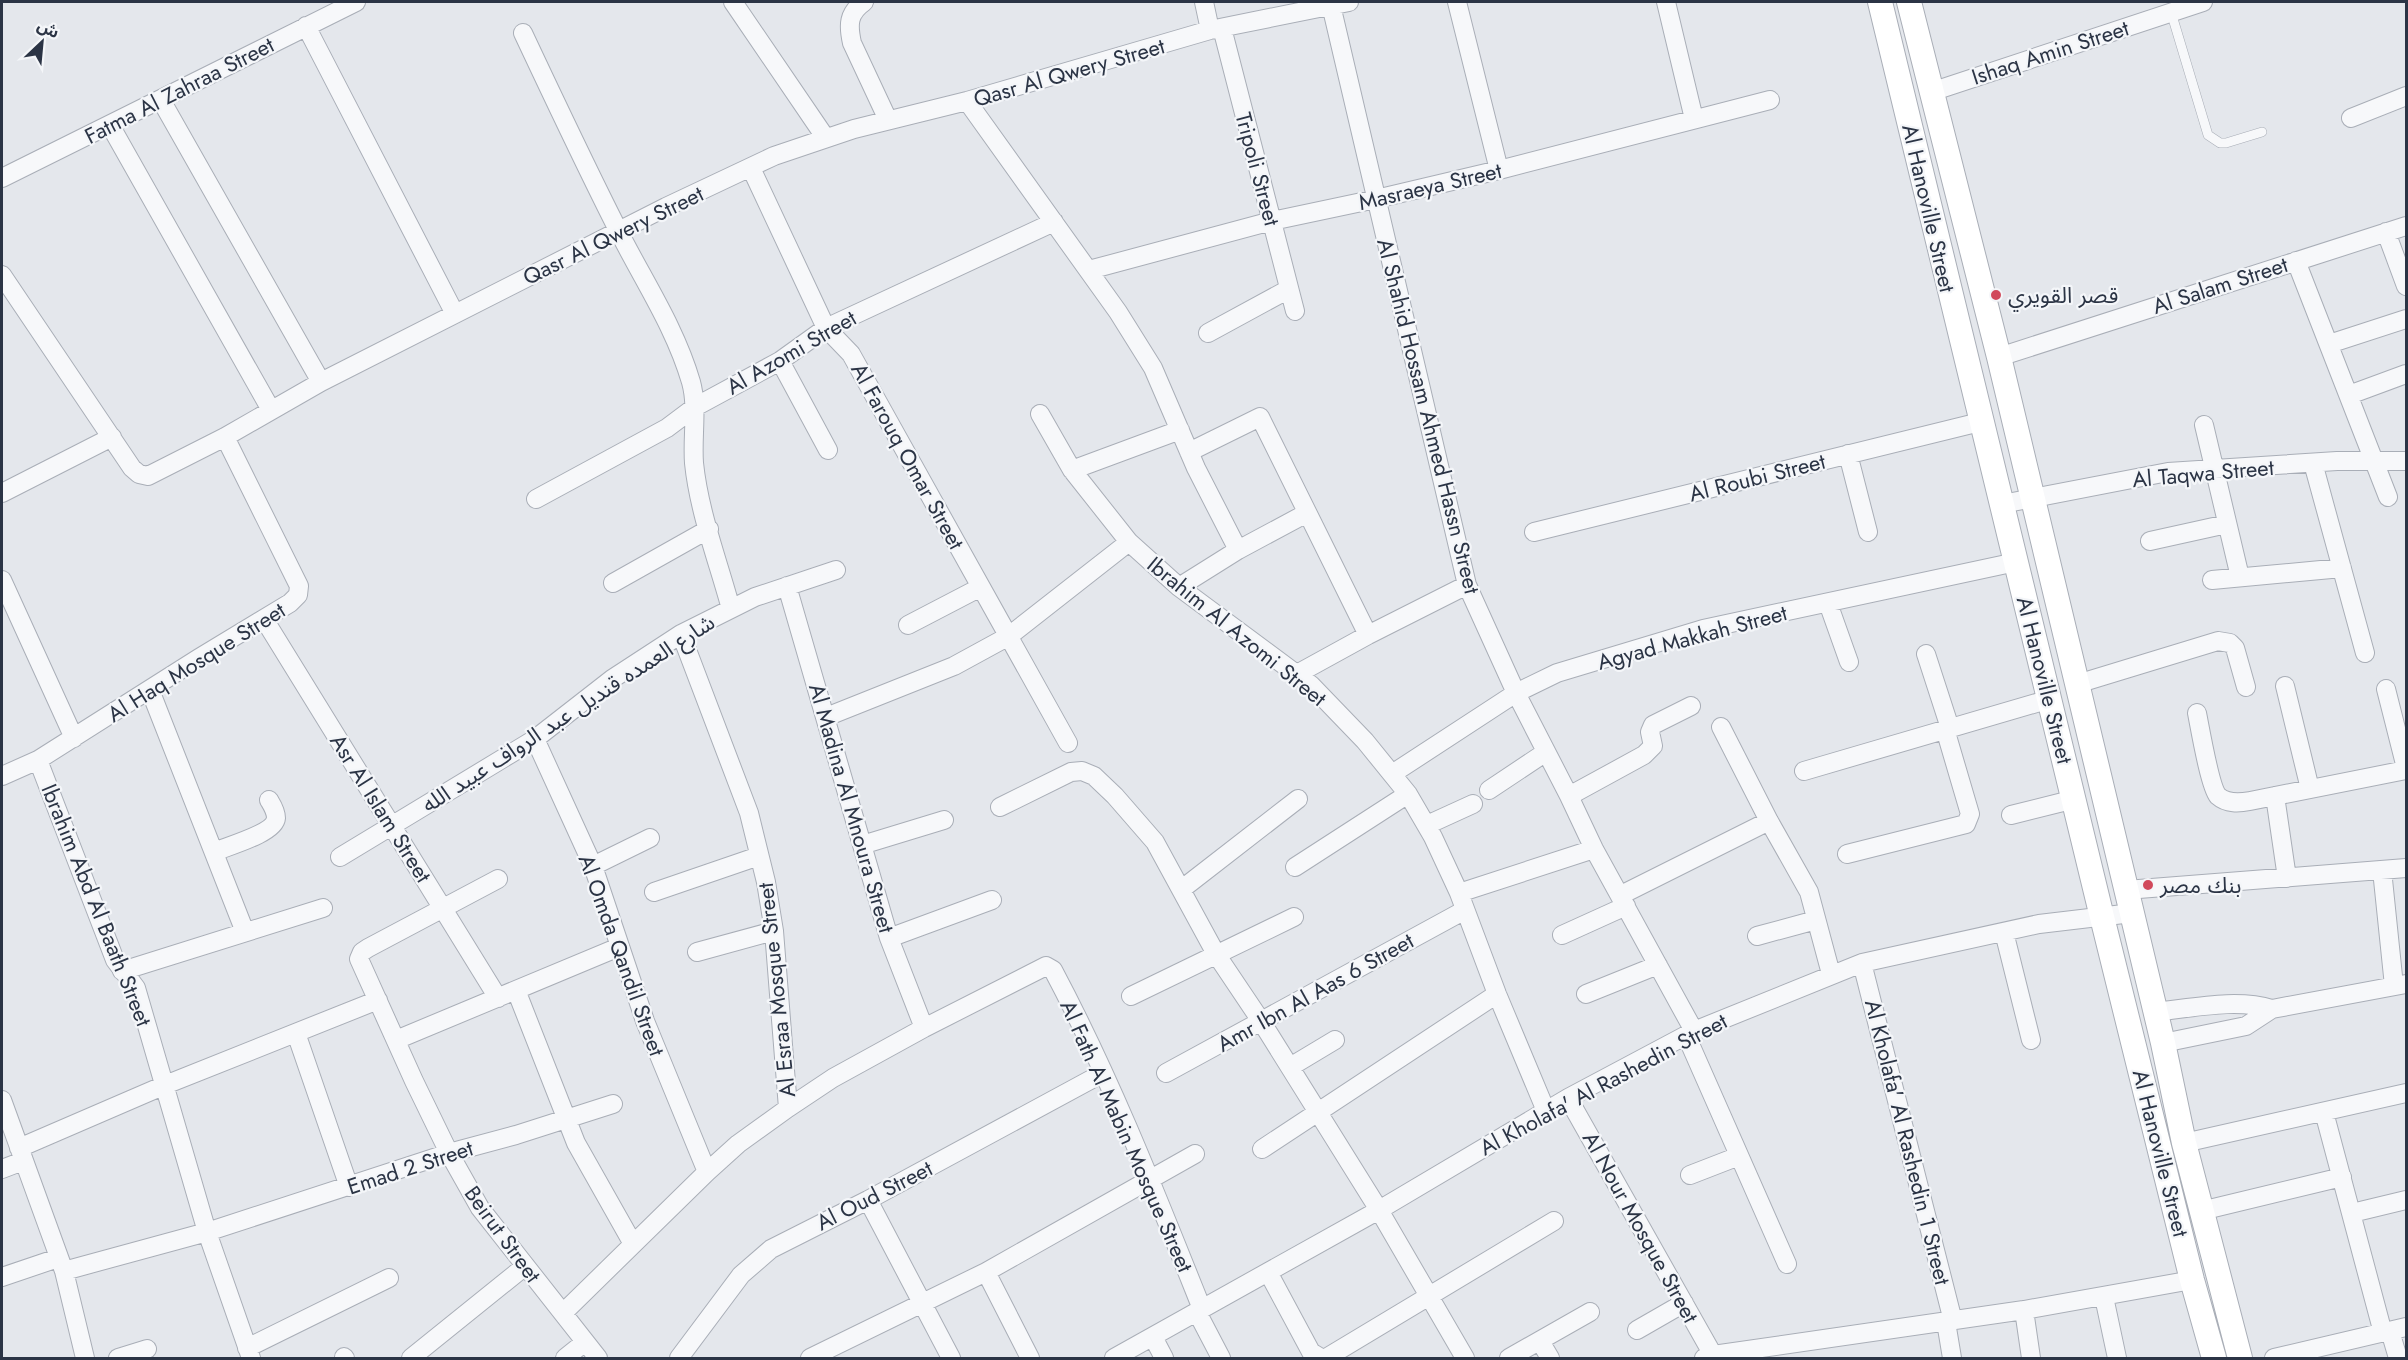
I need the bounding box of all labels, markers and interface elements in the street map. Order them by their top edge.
street label: Ishaq Amin Street [1967,11,2133,92]
north arrow [12,12,72,72]
text: ش [33,14,63,44]
street label: Fatma Al Zahraa Street [79,28,280,152]
street label: Qasr Al Qwery Street [970,29,1169,115]
street label: Tripoli Street [1228,109,1289,230]
street label: Al Hanoville Street [1894,121,1964,296]
street label: Masraeya Street [1355,154,1505,218]
street label: Qasr Al Qwery Street [517,177,709,293]
street label: Al Shahid Hossam Ahmed Hassn Street [1369,235,1489,598]
street label: Al Salam Street [2148,248,2293,322]
place label: قصر القويري [2008,279,2118,312]
marker: قصر القويري [1989,288,2003,302]
street label: Al Azomi Street [720,301,863,402]
street label: Al Farouq Omar Street [843,357,973,556]
street label: Al Roubi Street [1685,444,1829,509]
street label: Al Taqwa Street [2131,451,2276,495]
street label: Ibrahim Al Azomi Street [1140,548,1334,714]
street label: Al Hanoville Street [2009,593,2081,768]
street label: Al Haq Mosque Street [101,594,292,730]
street label: Agyad Makkah Street [1593,596,1791,678]
street label: شارع العمده قنديل عبد الرواف عبيد الله [415,606,721,821]
street label: Al Madina Al Mnoura Street [801,680,903,937]
street label: Asr Al Islam Street [322,727,440,889]
street label: Ibrahim Abd Al Baath Street [34,779,161,1032]
street label: Al Omda Qandil Street [571,850,674,1061]
place label: بنك مصر [2159,869,2242,901]
marker: بنك مصر [2141,878,2155,892]
street label: Al Esraa Mosque Street [749,880,803,1099]
street label: Amr Ibn Al Aas 6 Street [1211,924,1420,1059]
street label: Al Fath Al Mabin Mosque Street [1052,995,1202,1278]
street label: Al Kholafa' Al Rashedin 1 Street [1857,996,1959,1289]
street label: Al Kholafa' Al Rashedin Street [1473,1005,1733,1163]
street label: Al Hanoville Street [2125,1066,2197,1241]
street label: Al Nour Mosque Street [1575,1126,1707,1329]
street label: Emad 2 Street [343,1131,478,1202]
street label: Al Oud Street [810,1152,938,1238]
street label: Beirut Street [457,1179,550,1290]

